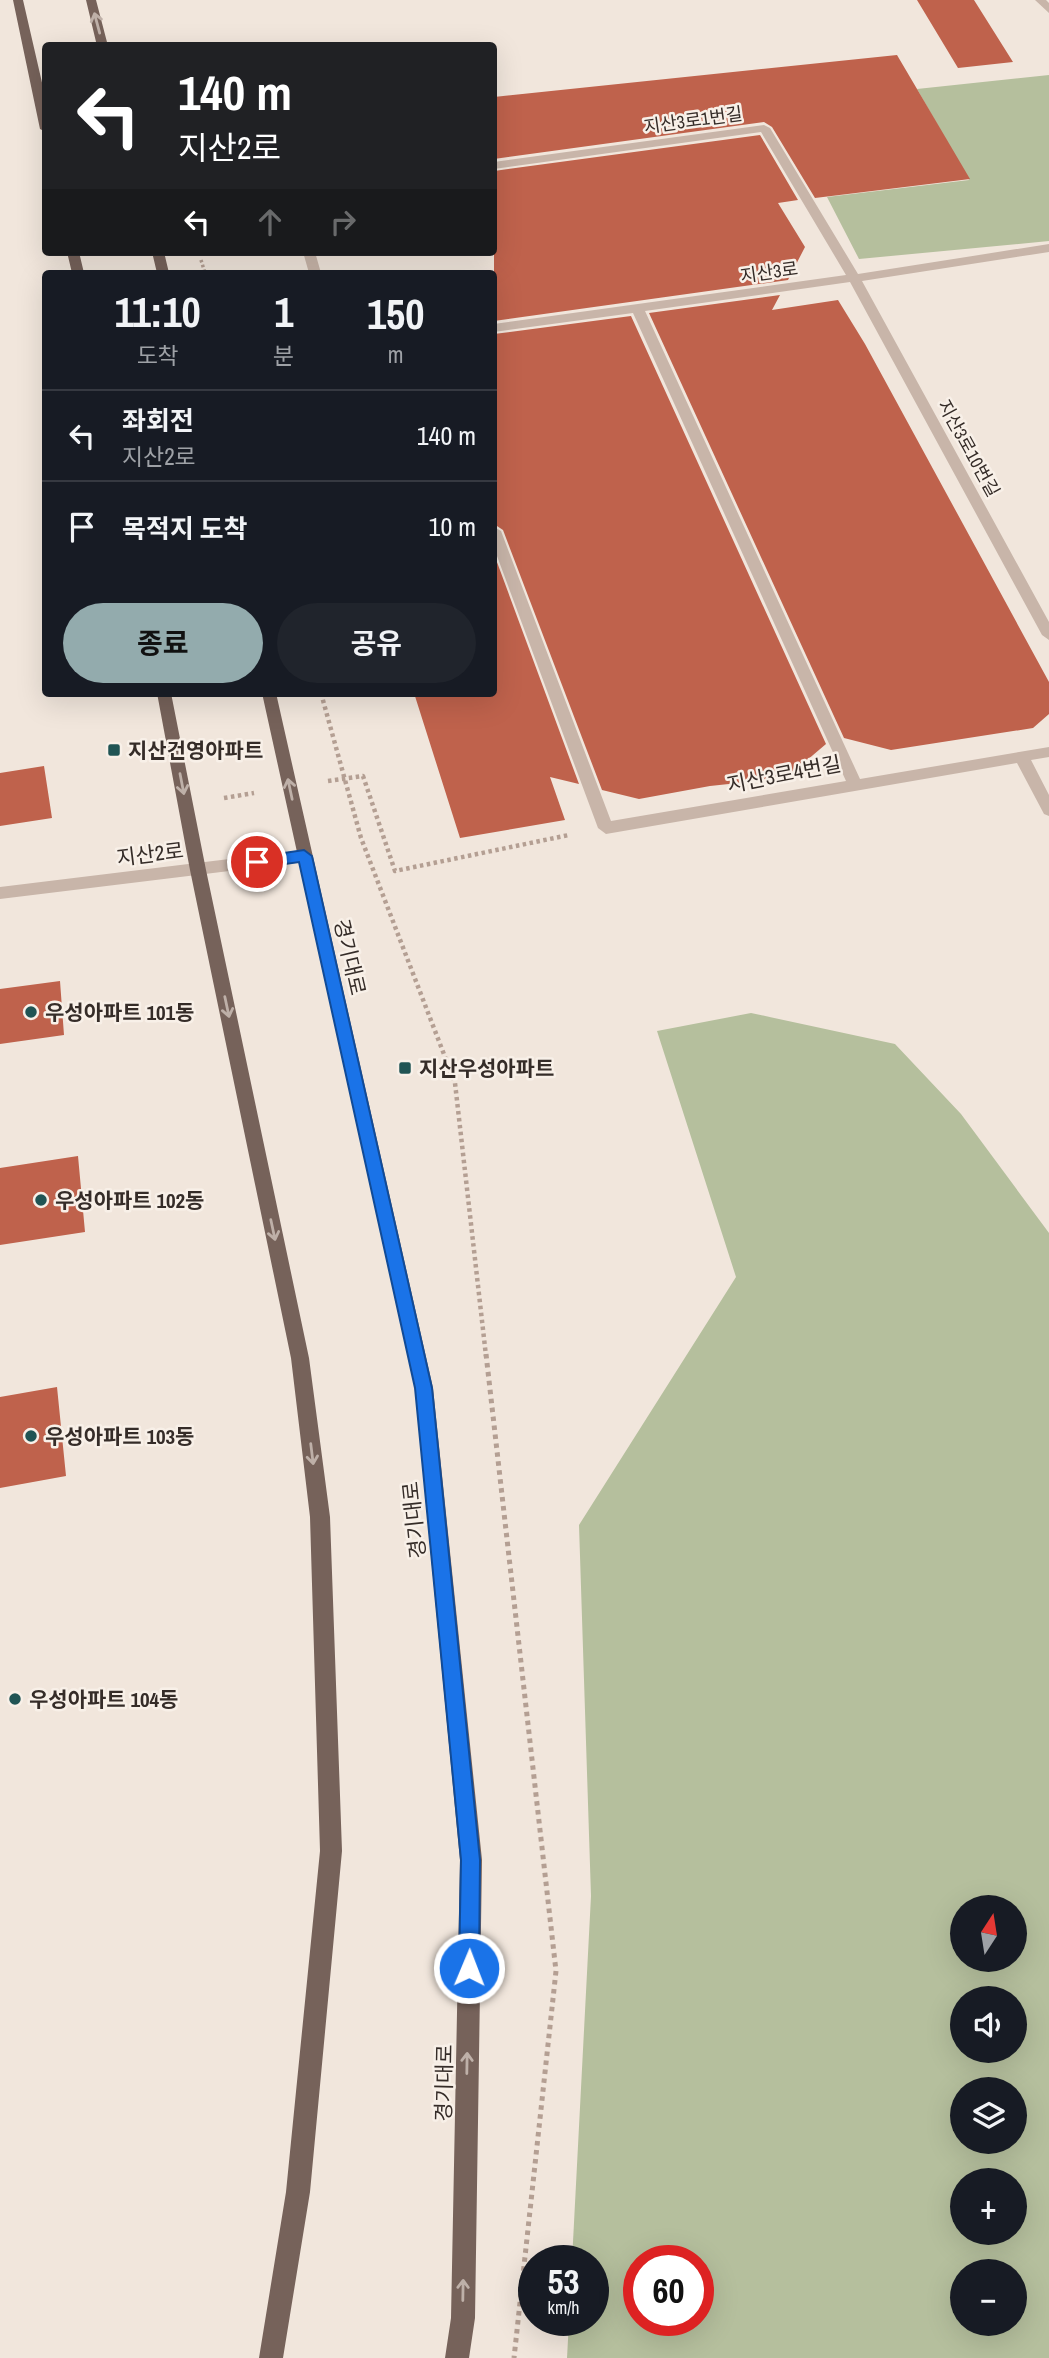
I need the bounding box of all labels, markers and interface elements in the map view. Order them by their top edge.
one-way arrow [90,12,103,34]
text: 140 m [178,59,292,125]
icon: left [63,70,154,161]
street label: 지산3로1번길 [642,101,744,139]
text: 지산2로 [178,126,281,169]
icon: left [178,203,216,241]
icon: ahead [251,203,289,241]
icon: right [324,203,362,241]
street label: 지산3로 [739,256,799,288]
text: 11:10 [115,284,201,340]
text: 1 [274,284,293,340]
text: 150 [367,286,424,342]
text: m [388,339,404,370]
text: 도착 [136,340,179,371]
text: 분 [273,340,294,371]
street label: 지산3로10번길 [932,395,1006,501]
text: 좌회전 [122,403,194,438]
icon: left [63,417,101,455]
text: 140 m [417,418,476,453]
text: 지산2로 [122,441,196,472]
icon: arrive [63,508,101,546]
text: 10 m [429,509,476,544]
text: 목적지 도착 [122,511,248,546]
button: 종료 [63,603,263,683]
button: 공유 [277,603,476,683]
place label: 지산건영아파트 [128,736,263,765]
marker: 지산건영아파트 [106,742,122,758]
street label: 지산3로4번길 [724,749,844,799]
one-way arrow [175,772,189,795]
one-way arrow [282,778,296,801]
pin [227,832,287,892]
street label: 지산2로 [115,835,185,873]
icon: arrive [238,843,276,881]
street label: 경기대로 [327,916,373,998]
one-way arrow [220,995,234,1018]
place label: 우성아파트 101동 [45,998,194,1027]
marker: 우성아파트 101동 [23,1004,39,1020]
place label: 지산우성아파트 [419,1054,554,1083]
marker: 지산우성아파트 [397,1060,413,1076]
place label: 우성아파트 102동 [55,1186,204,1215]
marker: 우성아파트 102동 [33,1192,49,1208]
one-way arrow [267,1218,281,1241]
place label: 우성아파트 103동 [45,1422,194,1451]
marker: 우성아파트 103동 [23,1428,39,1444]
one-way arrow [306,1442,319,1465]
street label: 경기대로 [396,1480,432,1560]
place label: 우성아파트 104동 [29,1685,178,1714]
marker: 우성아파트 104동 [7,1691,23,1707]
north arrow [950,1895,1027,1972]
map controls [950,1895,1027,2336]
position arrow [432,1931,506,2005]
button: sound [950,1986,1027,2063]
street label: 경기대로 [429,2044,459,2122]
one-way arrow [460,2051,474,2074]
button: layers [950,2077,1027,2154]
button: + [950,2168,1027,2245]
speed limit sign: 60 [623,2245,714,2336]
text: 53 [548,2258,579,2305]
button: − [950,2259,1027,2336]
one-way arrow [456,2279,470,2302]
text: km/h [548,2295,580,2320]

